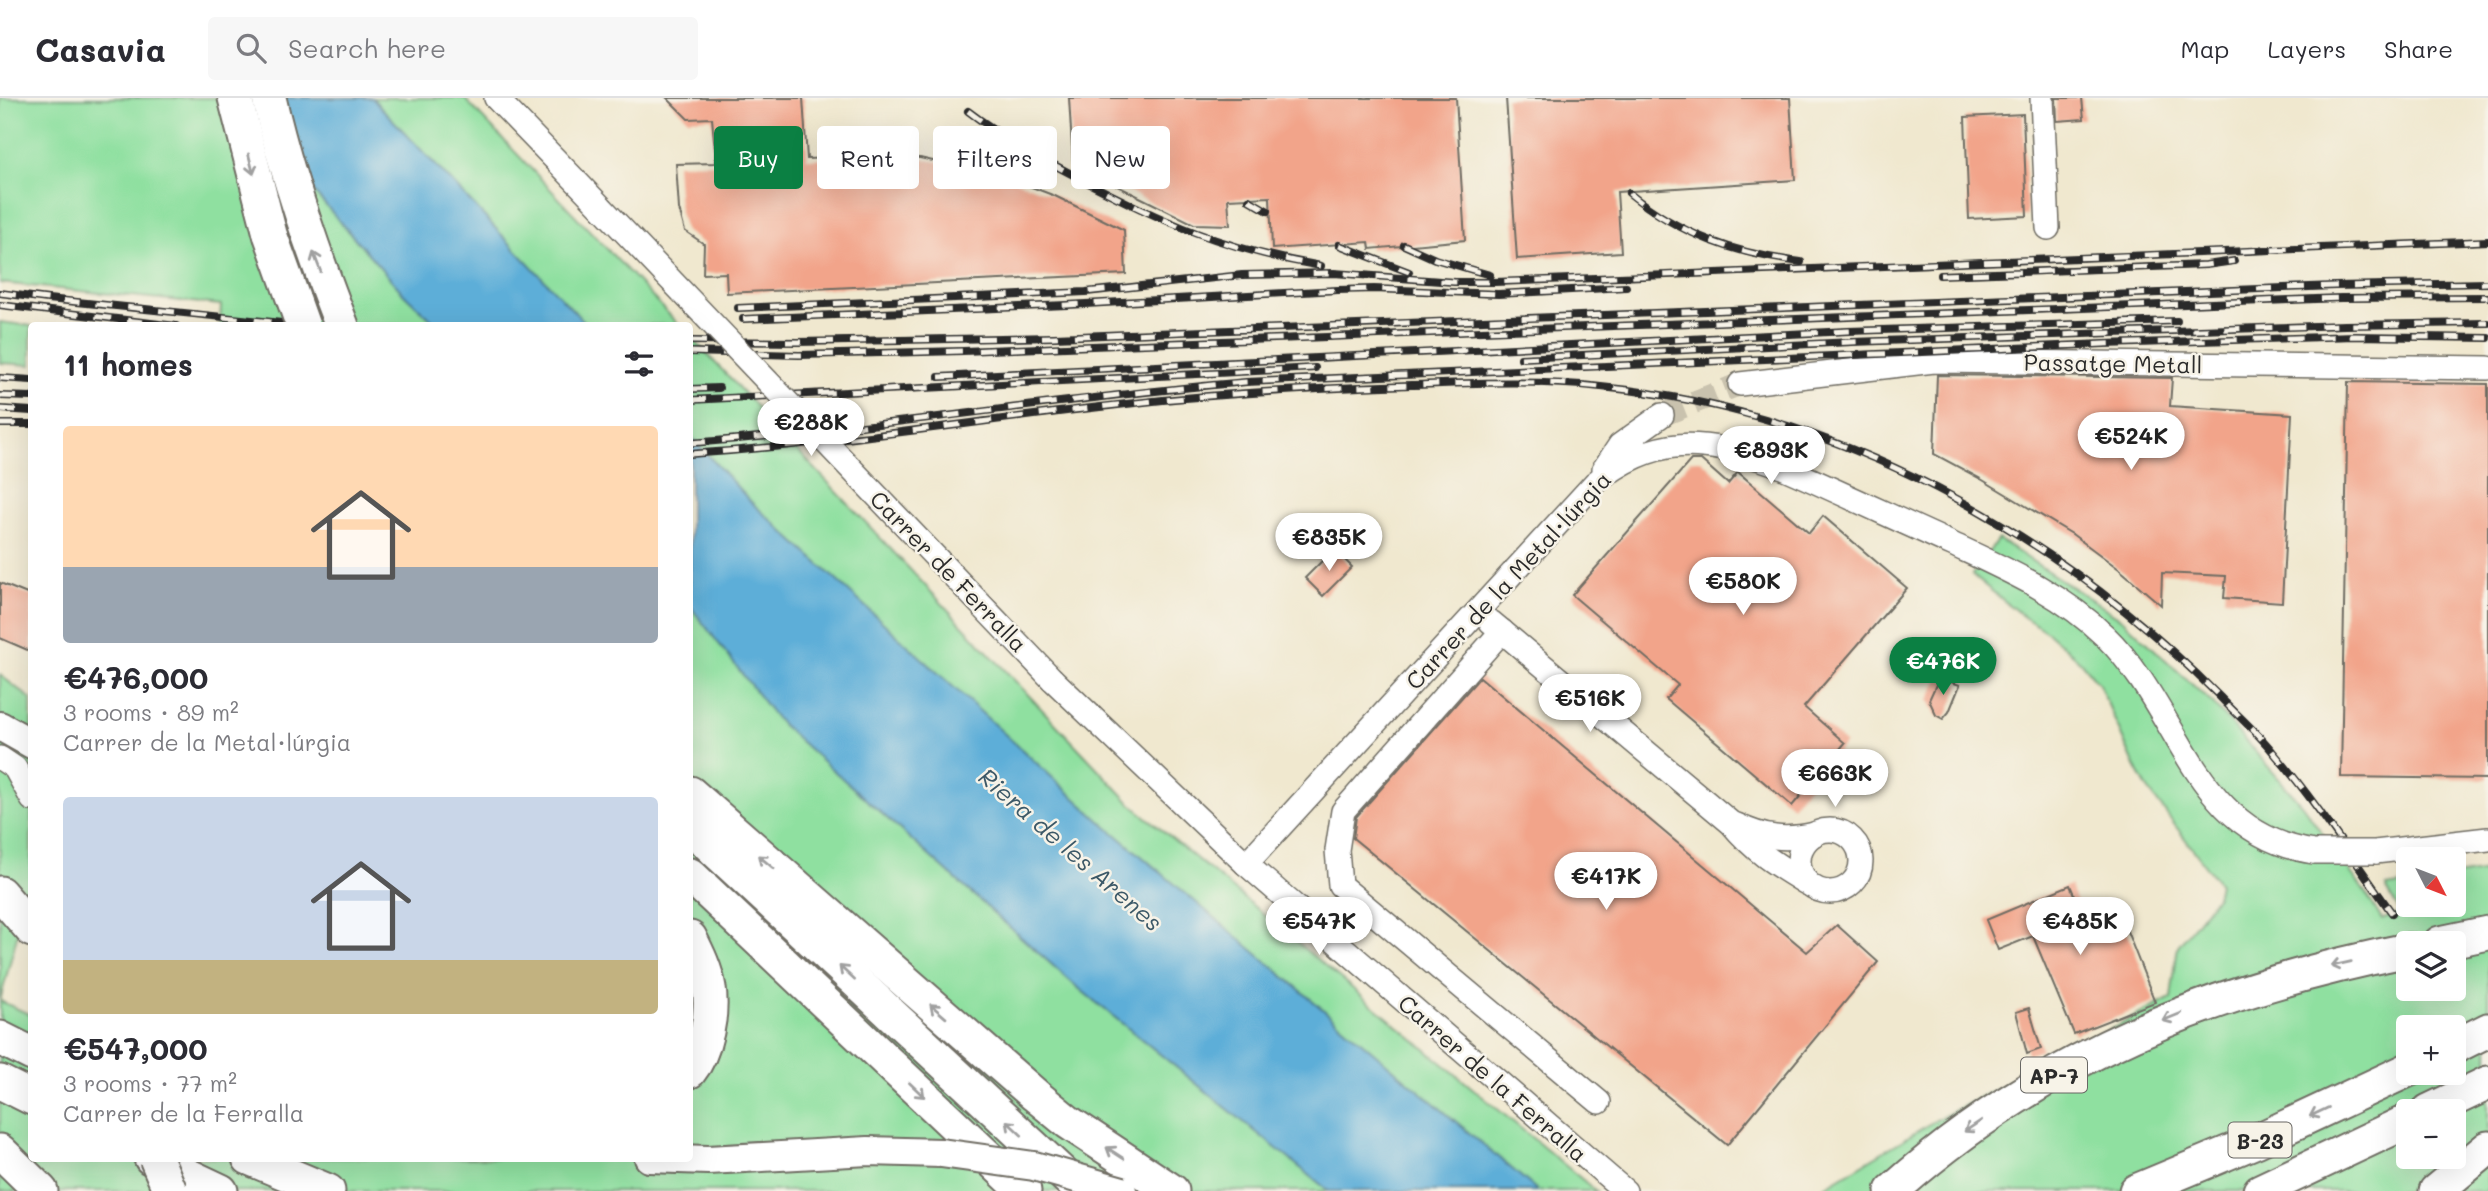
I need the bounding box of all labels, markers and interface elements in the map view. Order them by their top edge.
search box [208,17,698,80]
text: Casavia [35,27,166,70]
icon: search [232,29,270,67]
text: Search here [288,31,446,65]
text: Map [2181,33,2229,64]
text: Layers [2267,33,2346,64]
text: Share [2384,33,2453,64]
chip: Buy [714,126,803,189]
chip: Rent [817,126,919,189]
chip: Filters [933,126,1057,189]
chip: New [1071,126,1170,189]
one-way arrow [245,153,258,175]
one-way arrow [310,252,323,273]
text: 11 homes [63,344,193,384]
icon: filters [620,345,658,383]
street label: Passatge Metall [2023,346,2203,380]
pin: €288K [762,398,860,458]
text: €288K [773,406,849,436]
pin: €524K [2082,412,2180,472]
text: €524K [2094,420,2168,450]
pin: €893K [1722,426,1820,486]
text: €893K [1733,434,1809,464]
street label: Carrer de la Metal·lúrgia [1399,464,1617,696]
icon: home [298,472,424,598]
street label: Carrer de Ferralla [864,484,1034,658]
pin: €835K [1280,514,1378,573]
text: €835K [1291,521,1367,551]
pin: €580K [1694,558,1792,617]
text: €580K [1705,565,1781,595]
pin: €476K [1894,638,1992,697]
text: €476K [1905,645,1981,675]
text: €476,000 [63,657,208,697]
pin: €516K [1541,674,1639,734]
text: €516K [1554,682,1626,712]
text: 3 rooms · 89 m² [63,697,239,727]
text: Carrer de la Metal·lúrgia [63,727,351,757]
pin: €663K [1786,750,1884,809]
text: €663K [1797,757,1873,787]
water label: Riera de les Arenes [973,761,1169,937]
icon: home [298,843,424,969]
north arrow [2396,847,2466,917]
map controls [2396,847,2466,1169]
pin: €417K [1557,852,1655,912]
one-way arrow [757,854,775,870]
text: €417K [1570,860,1642,890]
pin: €547K [1270,898,1368,957]
pin: €485K [2031,898,2129,957]
text: €547K [1282,905,1356,935]
text: €485K [2042,905,2118,935]
button: layers [2396,931,2466,1001]
one-way arrow [2330,958,2353,971]
one-way arrow [839,965,856,982]
street label: Carrer de la Ferralla [1392,988,1594,1168]
one-way arrow [930,1003,948,1019]
one-way arrow [2162,1011,2184,1024]
button: + [2396,1015,2466,1085]
text: €547,000 [63,1028,208,1068]
road number: AP-7 [2021,1058,2087,1093]
text: 3 rooms · 77 m² [63,1068,237,1098]
one-way arrow [908,1081,925,1098]
text: Carrer de la Ferralla [63,1098,304,1128]
button: − [2396,1099,2466,1169]
one-way arrow [2309,1106,2330,1119]
one-way arrow [1964,1119,1983,1133]
one-way arrow [1005,1120,1023,1136]
road number: B-23 [2228,1122,2292,1158]
one-way arrow [1106,1146,1125,1161]

